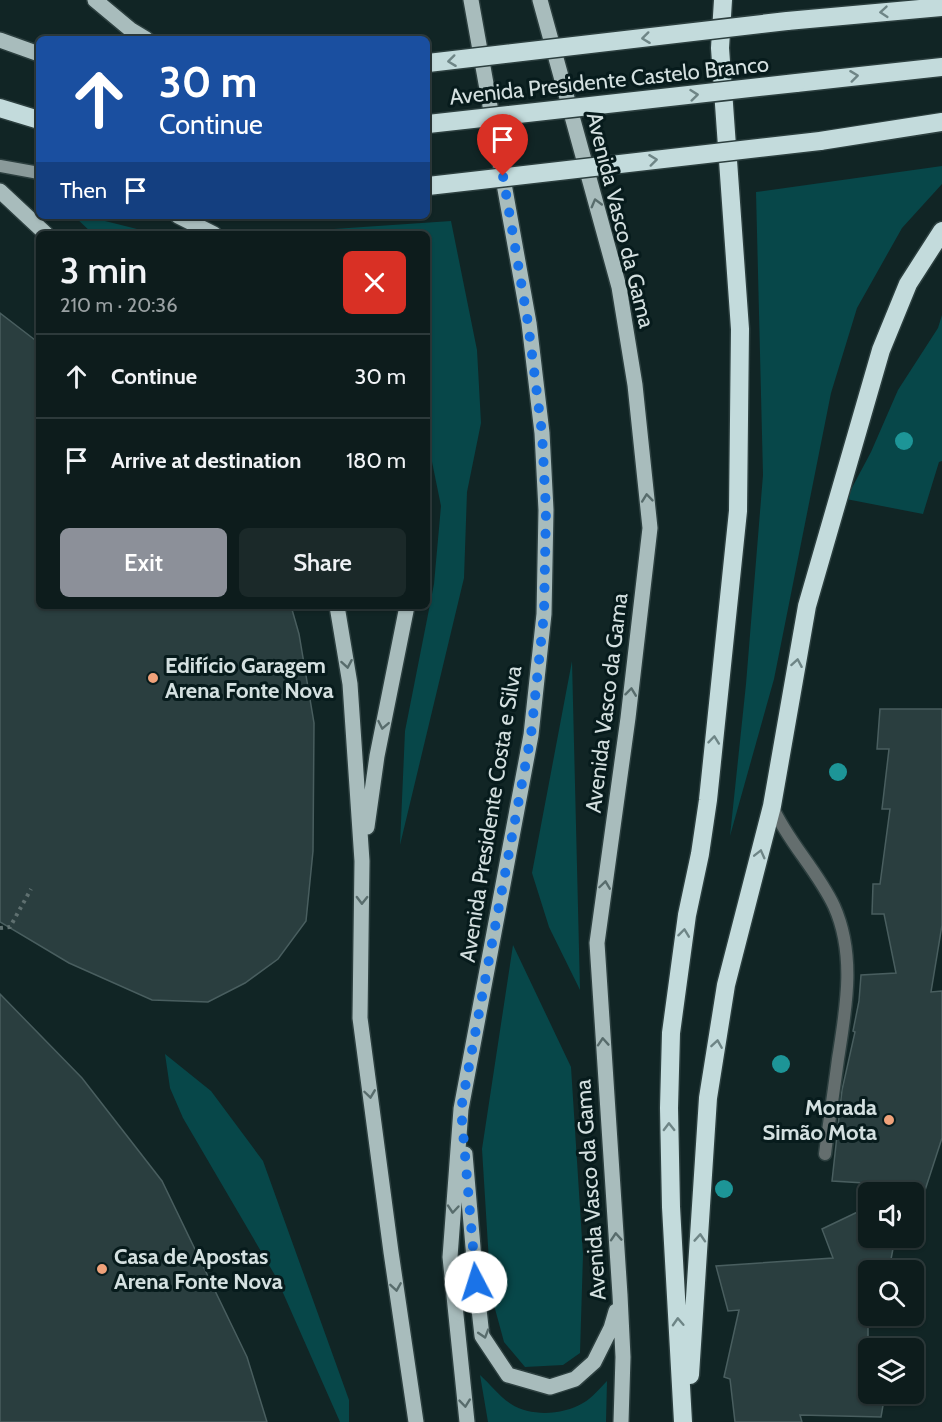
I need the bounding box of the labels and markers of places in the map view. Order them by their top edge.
pin [477,114,528,176]
place label: Edifício Garagem Arena Fonte Nova [165,652,334,704]
marker: Edifício Garagem Arena Fonte Nova [146,671,160,685]
place label: Morada Simão Mota [763,1094,877,1146]
marker: Morada Simão Mota [882,1113,896,1127]
place label: Casa de Apostas Arena Fonte Nova [114,1243,283,1295]
marker: Casa de Apostas Arena Fonte Nova [95,1262,109,1276]

